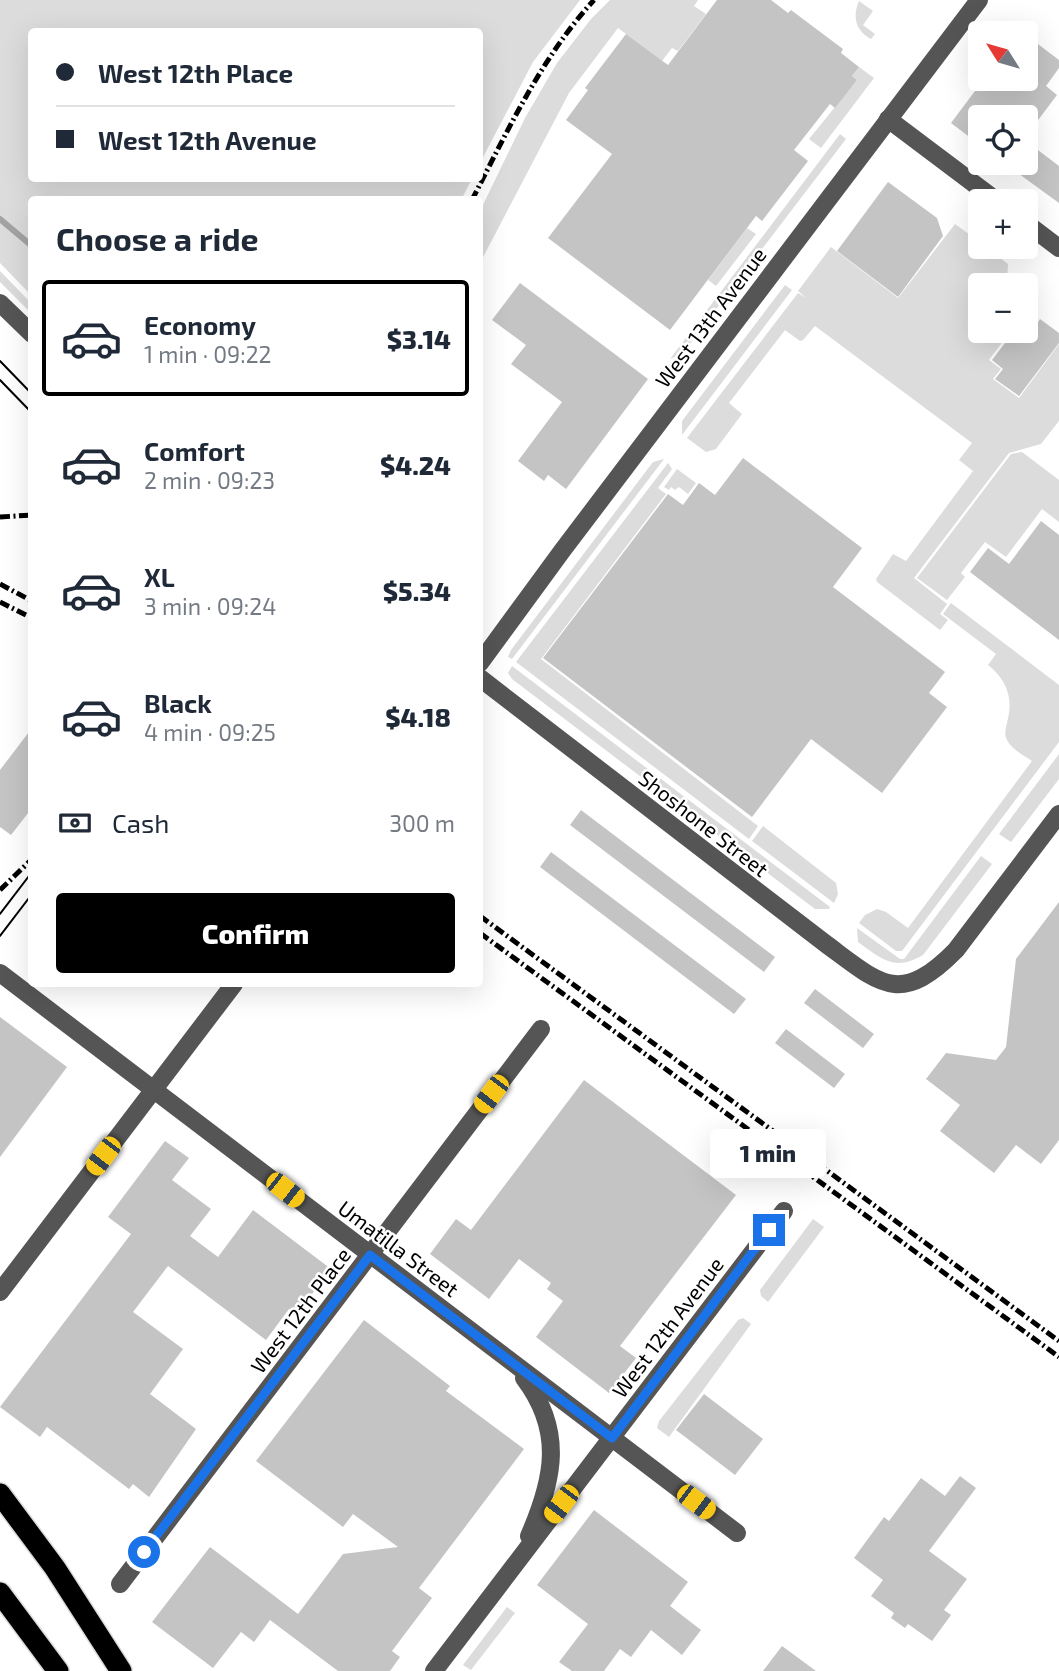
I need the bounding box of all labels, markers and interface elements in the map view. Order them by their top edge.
north arrow [968,21,1038,91]
map controls [968,21,1038,343]
text: West 12th Place [98,57,293,88]
button: locate [968,105,1038,175]
text: West 12th Avenue [98,124,317,155]
button: + [968,189,1038,259]
text: Choose a ride [56,219,259,257]
street label: West 13th Avenue [649,242,771,392]
button: − [968,273,1038,343]
icon: car [60,307,123,370]
text: Economy [144,309,256,340]
text: $3.14 [387,323,451,354]
text: 1 min · 09:22 [144,340,272,368]
icon: car [60,433,123,496]
text: Comfort [144,435,245,466]
text: $4.24 [380,449,451,480]
text: 2 min · 09:23 [144,466,275,494]
icon: car [60,559,123,622]
text: XL [144,561,175,592]
text: $5.34 [383,575,451,606]
text: 3 min · 09:24 [144,592,276,620]
icon: car [60,685,123,748]
text: Black [144,687,212,718]
text: $4.18 [385,701,451,732]
text: 4 min · 09:25 [144,718,276,746]
street label: Shoshone Street [634,765,774,881]
icon: cash [56,804,94,842]
text: Cash [112,807,169,838]
text: 300 m [389,809,455,837]
button: Confirm [56,893,455,973]
car [470,1071,513,1117]
callout: 1 min [711,1128,827,1178]
car [82,1133,125,1179]
text: 1 min [740,1139,796,1167]
car [262,1169,309,1211]
street label: Umatilla Street [334,1195,464,1301]
route end [753,1214,785,1246]
street label: West 12th Place [245,1242,355,1378]
street label: West 12th Avenue [606,1252,728,1402]
car [540,1481,583,1527]
car [673,1481,720,1523]
route start [128,1536,160,1568]

